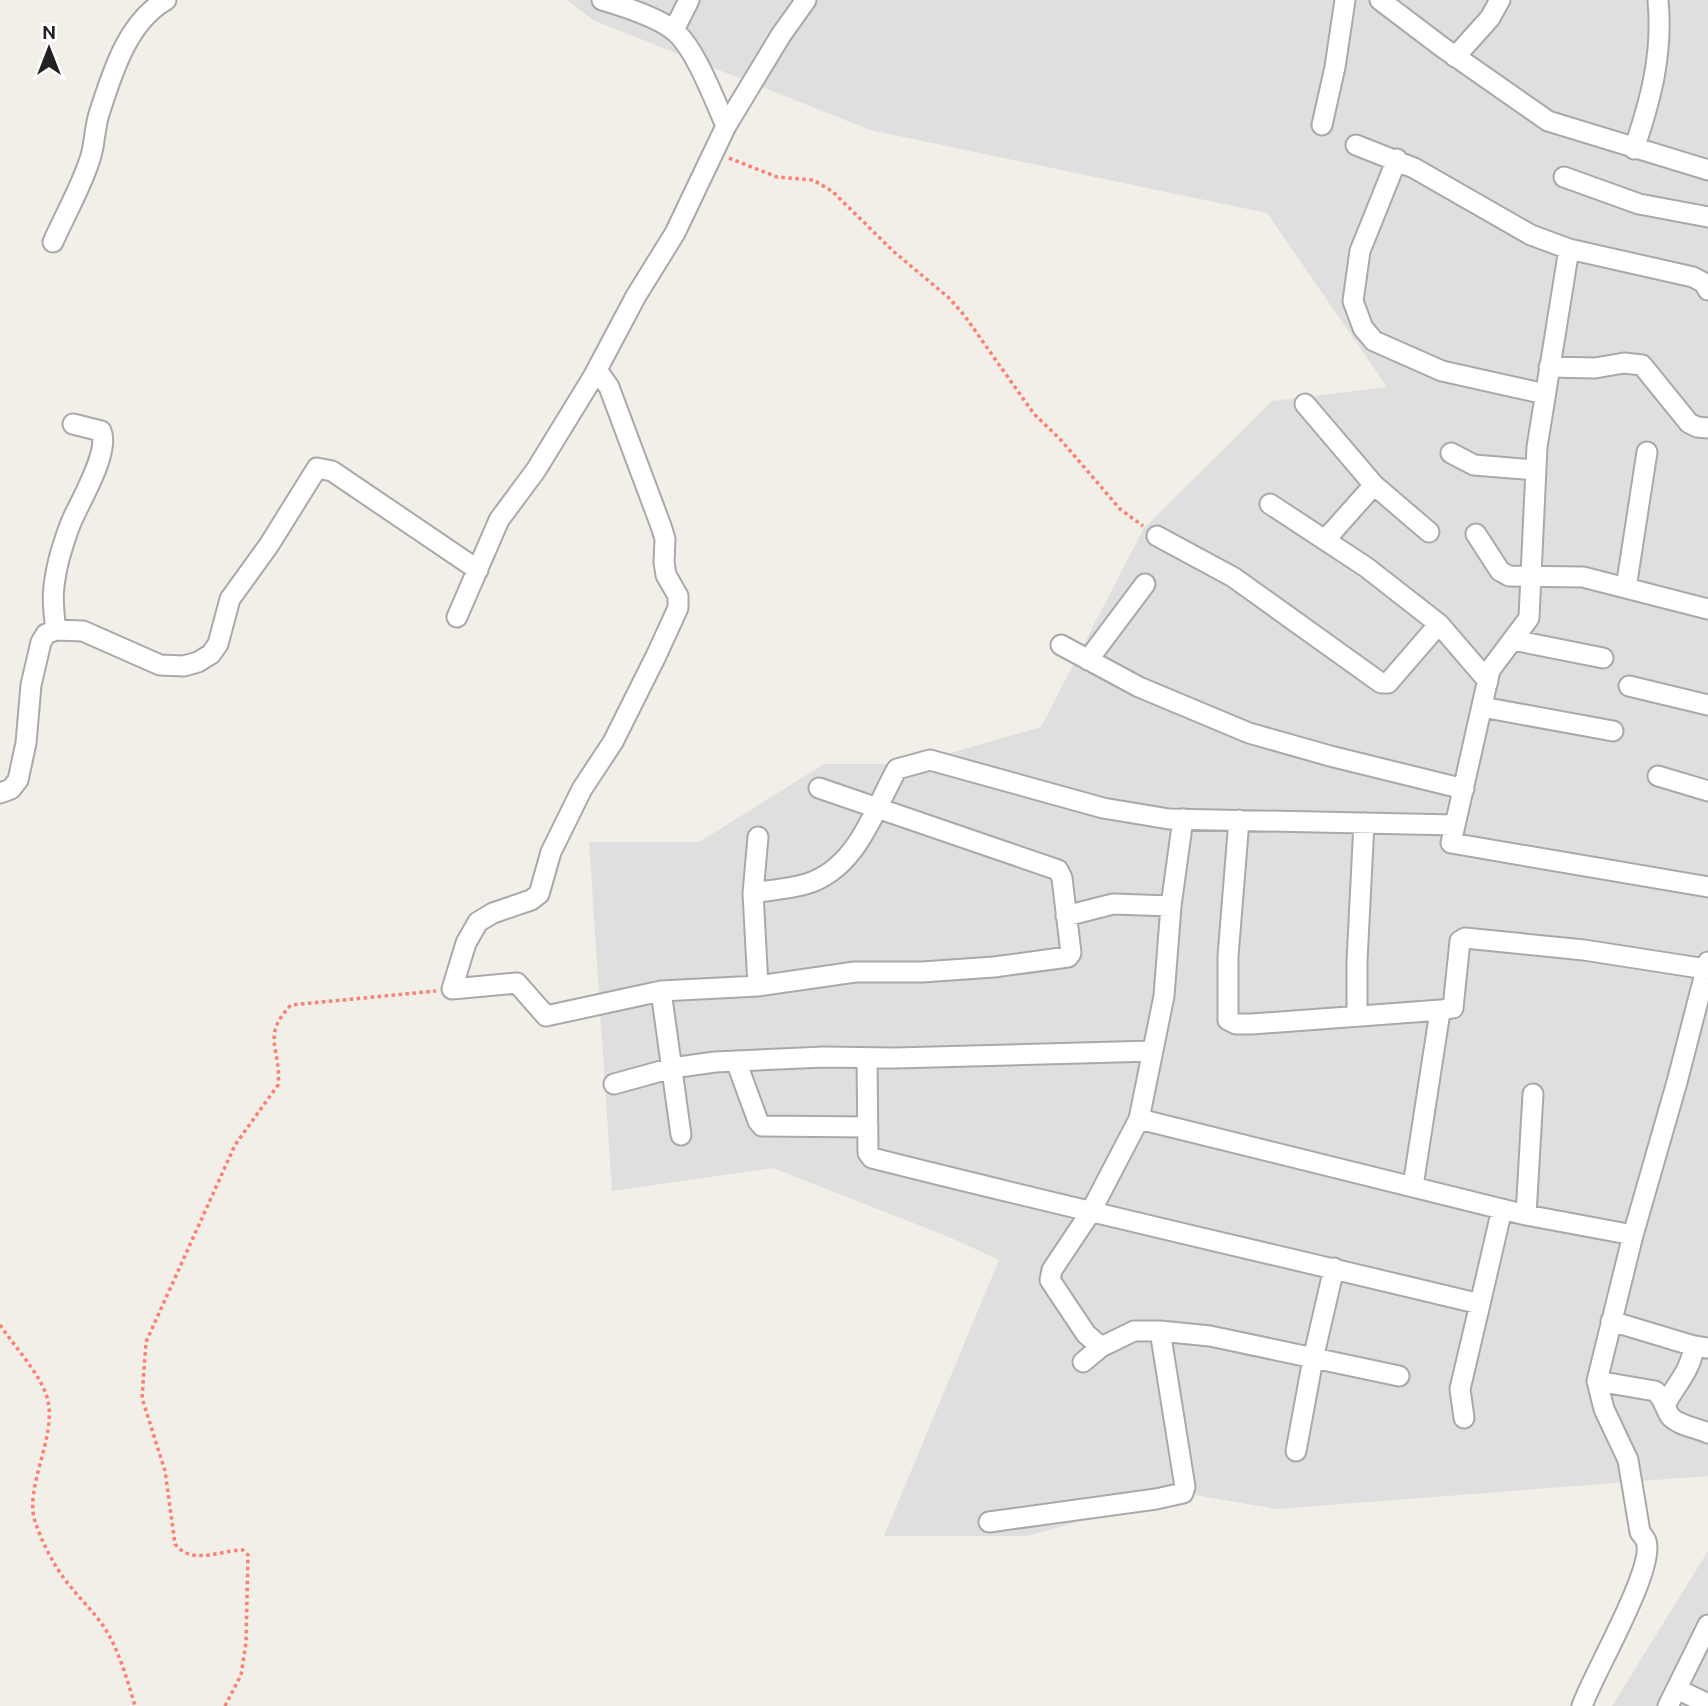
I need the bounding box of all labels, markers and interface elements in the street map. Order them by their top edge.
north arrow [14,14,84,84]
text: N [42,21,56,43]

